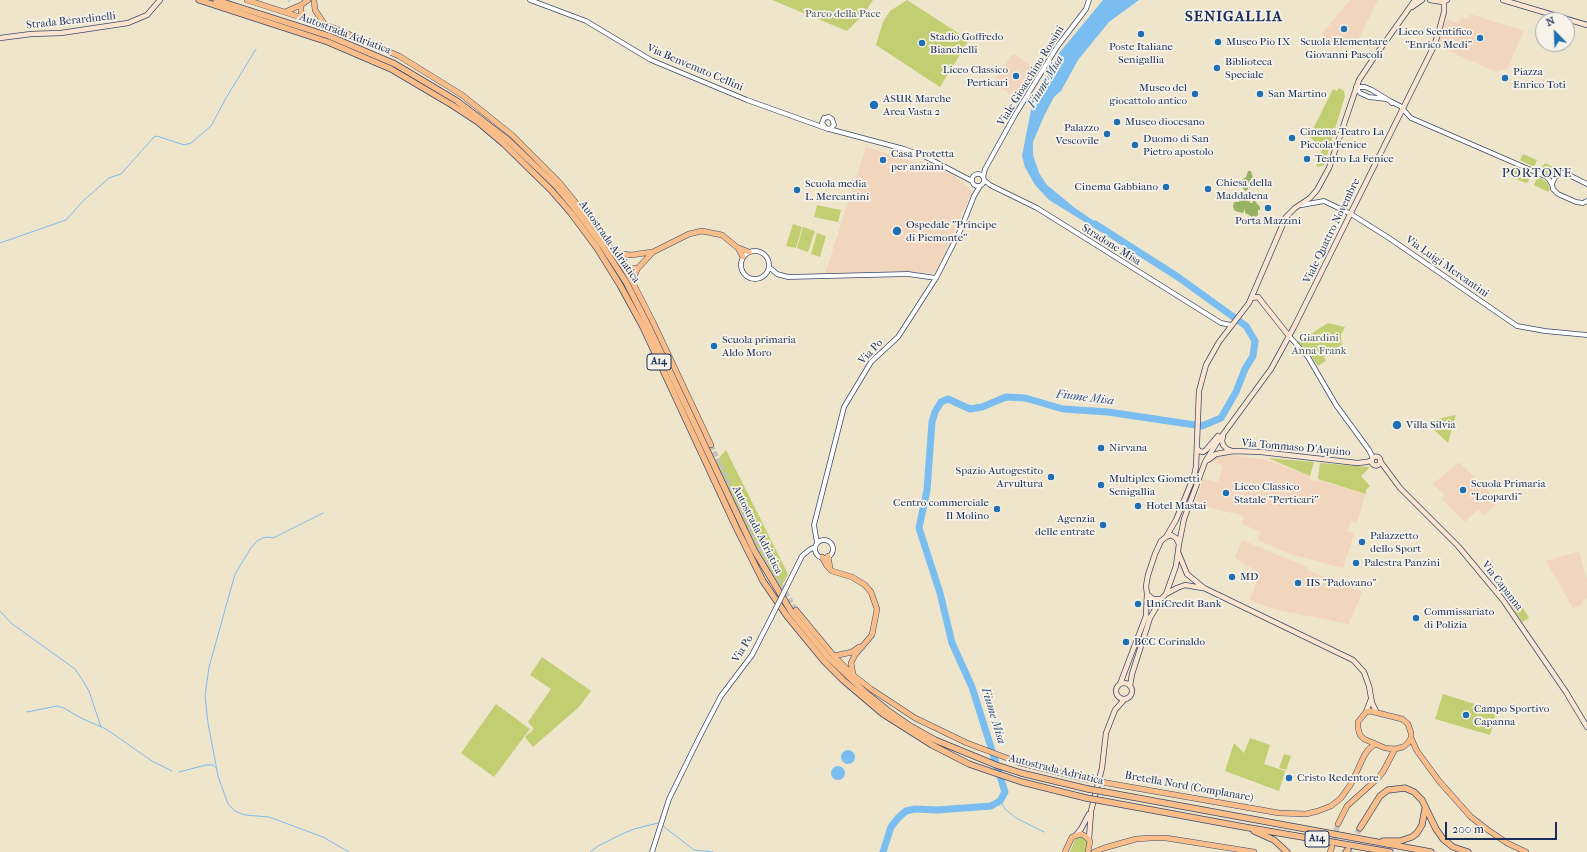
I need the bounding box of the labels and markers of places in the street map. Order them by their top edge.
marker: Scuola Elementare Giovanni Pascoli [1339,24,1349,34]
place label: Liceo Scentifico "Enrico Medi" [1398,25,1472,51]
marker: Poste Italiane Senigallia [1136,29,1146,39]
place label: Stadio Goffredo Bianchelli [930,30,1003,56]
marker: Liceo Scentifico "Enrico Medi" [1475,33,1485,43]
place label: Museo Pio IX [1226,35,1290,49]
place label: Scuola Elementare Giovanni Pascoli [1300,35,1388,61]
marker: Museo Pio IX [1213,37,1223,47]
marker: Stadio Goffredo Bianchelli [917,38,927,48]
place label: Poste Italiane Senigallia [1109,40,1173,66]
place label: Biblioteca Speciale [1225,55,1272,81]
place label: Liceo Classico Perticari [943,63,1008,89]
marker: Biblioteca Speciale [1212,63,1222,73]
place label: Piazza Enrico Toti [1513,65,1566,91]
marker: Liceo Classico Perticari [1011,71,1021,81]
marker: Piazza Enrico Toti [1500,73,1510,83]
place label: Museo del giocattolo antico [1109,81,1187,107]
place label: San Martino [1268,87,1326,101]
marker: Museo del giocattolo antico [1190,89,1200,99]
marker: San Martino [1255,89,1265,99]
place label: ASUR Marche Area Vasta 2 [883,92,951,118]
marker: ASUR Marche Area Vasta 2 [868,99,880,111]
place label: Museo diocesano [1125,115,1205,129]
marker: Museo diocesano [1112,117,1122,127]
place label: Palazzo Vescovile [1056,121,1099,147]
place label: Cinema Teatro La Piccola Fenice [1300,125,1384,151]
marker: Palazzo Vescovile [1102,129,1112,139]
place label: Duomo di San Pietro apostolo [1143,132,1213,158]
marker: Cinema Teatro La Piccola Fenice [1287,133,1297,143]
marker: Duomo di San Pietro apostolo [1130,140,1140,150]
place label: Casa Protetta per anziani [891,147,954,173]
place label: Teatro La Fenice [1315,152,1394,166]
marker: Teatro La Fenice [1302,154,1312,164]
marker: Casa Protetta per anziani [878,155,888,165]
place label: Chiesa della Maddalena [1216,176,1272,202]
place label: Scuola media L. Mercantini [805,177,869,203]
place label: Cinema Gabbiano [1075,180,1158,194]
marker: Cinema Gabbiano [1161,182,1171,192]
marker: Chiesa della Maddalena [1203,184,1213,194]
marker: Scuola media L. Mercantini [792,185,802,195]
marker: Porta Mazzini [1263,203,1273,213]
place label: Porta Mazzini [1235,214,1301,228]
place label: Ospedale "Principe di Piemonte" [906,218,997,244]
marker: Ospedale "Principe di Piemonte" [891,225,903,237]
place label: Scuola primaria Aldo Moro [722,333,796,359]
marker: Scuola primaria Aldo Moro [709,341,719,351]
place label: Villa Silvia [1406,418,1456,432]
marker: Villa Silvia [1391,419,1403,431]
place label: Nirvana [1109,441,1147,455]
marker: Nirvana [1096,443,1106,453]
place label: Spazio Autogestito Arvultura [956,464,1043,490]
marker: Spazio Autogestito Arvultura [1046,472,1056,482]
place label: Multiplex Giometti Senigallia [1109,472,1200,498]
place label: Scuola Primaria "Leopardi" [1471,477,1545,503]
marker: Multiplex Giometti Senigallia [1096,480,1106,490]
place label: Liceo Classico Statale "Perticari" [1234,480,1319,506]
marker: Scuola Primaria "Leopardi" [1458,485,1468,495]
marker: Liceo Classico Statale "Perticari" [1221,488,1231,498]
place label: Centro commerciale Il Molino [893,496,989,522]
place label: Hotel Mastai [1146,499,1206,513]
marker: Hotel Mastai [1133,501,1143,511]
marker: Centro commerciale Il Molino [992,504,1002,514]
place label: Agenzia delle entrate [1035,512,1095,538]
marker: Agenzia delle entrate [1098,520,1108,530]
place label: Palazzetto dello Sport [1370,529,1421,555]
marker: Palazzetto dello Sport [1357,537,1367,547]
place label: Palestra Panzini [1364,556,1440,570]
marker: Palestra Panzini [1351,558,1361,568]
place label: MD [1240,570,1258,584]
marker: MD [1227,572,1237,582]
place label: IIS "Padovano" [1306,576,1377,590]
marker: IIS "Padovano" [1293,578,1303,588]
place label: UniCredit Bank [1146,597,1221,611]
marker: UniCredit Bank [1133,599,1143,609]
place label: Commissariato di Polizia [1424,605,1494,631]
marker: Commissariato di Polizia [1411,613,1421,623]
place label: BCC Corinaldo [1134,635,1205,649]
marker: BCC Corinaldo [1121,637,1131,647]
place label: Campo Sportivo Capanna [1474,702,1549,728]
marker: Campo Sportivo Capanna [1461,710,1471,720]
place label: Cristo Redentore [1297,771,1379,785]
marker: Cristo Redentore [1284,773,1294,783]

